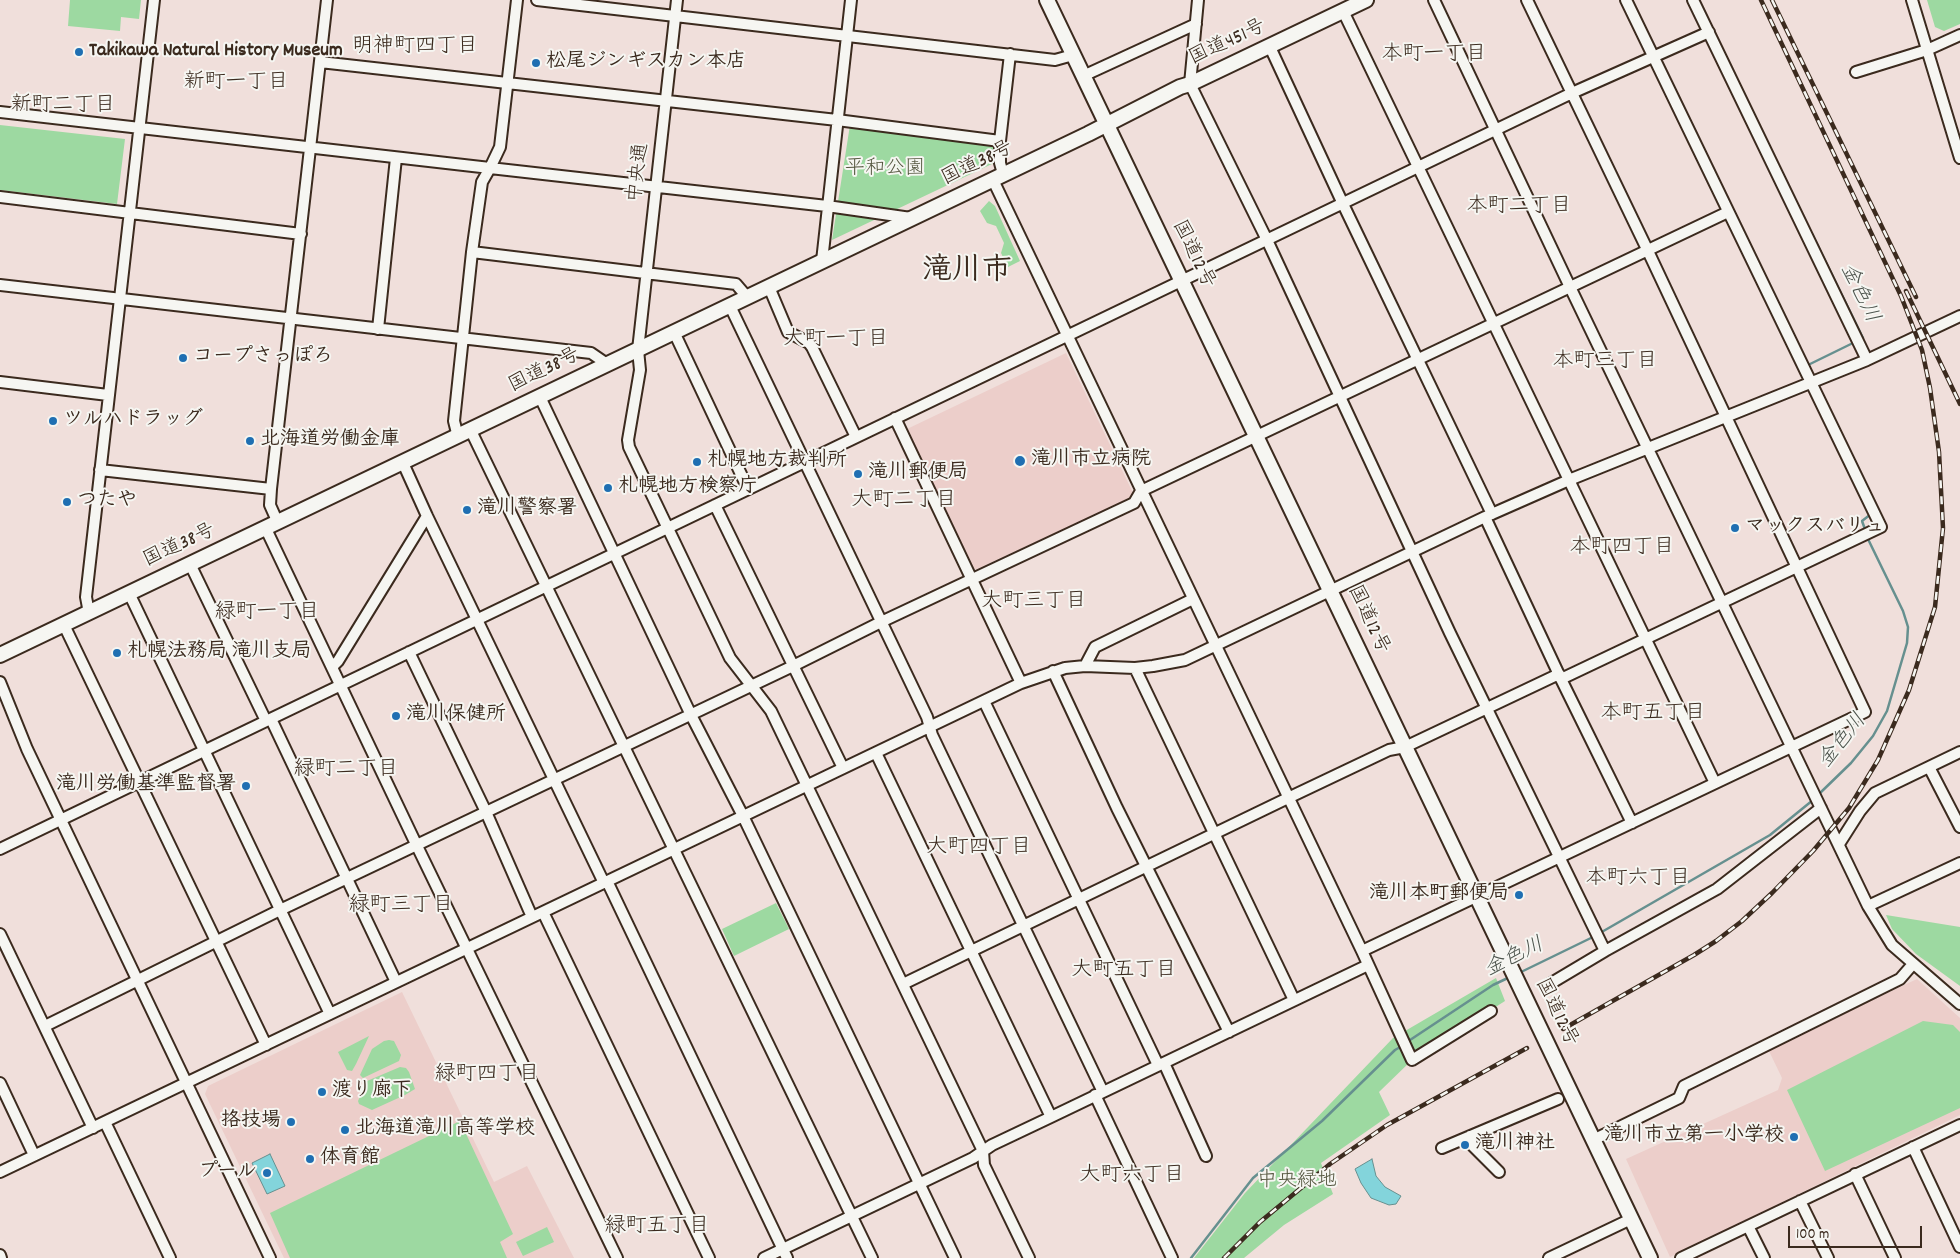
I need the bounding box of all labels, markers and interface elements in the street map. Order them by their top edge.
street label: 国道451号 [1186,16,1270,72]
district label: 明神町四丁目 [352,35,478,61]
place label: Takikawa Natural History Museum [89,40,343,64]
district label: 本町一丁目 [1382,43,1486,69]
marker: Takikawa Natural History Museum [73,46,85,58]
place label: 松尾ジンギスカン本店 [546,51,746,75]
marker: 松尾ジンギスカン本店 [530,57,542,69]
district label: 新町一丁目 [184,71,288,97]
district label: 新町二丁目 [11,94,115,120]
street label: 国道38号 [938,137,1018,193]
street label: 中央通 [624,142,656,204]
park label: 平和公園 [845,158,925,182]
district label: 本町二丁目 [1467,195,1571,221]
street label: 国道12号 [1165,217,1219,293]
district label: 滝川市 [922,256,1012,292]
water label: 金色川 [1833,260,1883,328]
district label: 大町一丁目 [784,328,888,354]
street label: 国道38号 [505,344,585,400]
place label: コープさっぽろ [193,346,333,370]
district label: 本町三丁目 [1553,350,1657,376]
marker: コープさっぽろ [177,352,189,364]
place label: ツルハドラッグ [63,409,203,433]
marker: ツルハドラッグ [47,415,59,427]
place label: 北海道労働金庫 [260,429,400,453]
marker: 北海道労働金庫 [244,435,256,447]
place label: 滝川市立病院 [1031,449,1151,473]
place label: 札幌地方裁判所 [707,450,847,474]
marker: 滝川市立病院 [1013,454,1027,468]
marker: 札幌地方裁判所 [691,456,703,468]
place label: 滝川郵便局 [868,462,968,486]
marker: 滝川郵便局 [852,468,864,480]
place label: 札幌地方検察庁 [618,476,758,500]
marker: 札幌地方検察庁 [602,482,614,494]
district label: 大町二丁目 [852,489,956,515]
place label: つたや [77,490,137,514]
marker: つたや [61,496,73,508]
place label: 滝川警察署 [477,498,577,522]
marker: 滝川警察署 [461,504,473,516]
place label: マックスバリュ [1745,516,1885,540]
street label: 国道38号 [140,520,220,574]
marker: マックスバリュ [1729,522,1741,534]
district label: 本町四丁目 [1570,536,1674,562]
street label: 国道12号 [1341,582,1393,658]
district label: 大町三丁目 [982,590,1086,616]
district label: 緑町一丁目 [215,601,319,627]
place label: 札幌法務局 滝川支局 [127,641,312,665]
marker: 札幌法務局 滝川支局 [111,647,123,659]
district label: 本町五丁目 [1601,702,1705,728]
place label: 滝川保健所 [406,704,506,728]
marker: 滝川保健所 [390,710,402,722]
water label: 金色川 [1814,710,1874,774]
district label: 緑町二丁目 [294,758,398,784]
place label: 滝川労働基準監督署 [56,774,236,798]
marker: 滝川労働基準監督署 [240,780,252,792]
district label: 大町四丁目 [927,836,1031,862]
district label: 本町六丁目 [1586,867,1690,893]
place label: 滝川本町郵便局 [1369,883,1509,907]
marker: 滝川本町郵便局 [1513,889,1525,901]
district label: 緑町三丁目 [349,894,453,920]
water label: 金色川 [1481,934,1549,984]
district label: 大町五丁目 [1072,959,1176,985]
street label: 国道12号 [1528,975,1582,1051]
district label: 緑町四丁目 [435,1063,539,1089]
place label: 渡り廊下 [332,1080,412,1104]
marker: 渡り廊下 [316,1086,328,1098]
place label: 挌技場 [221,1110,281,1134]
marker: 挌技場 [285,1116,297,1128]
place label: 北海道滝川高等学校 [355,1118,535,1142]
marker: 北海道滝川高等学校 [339,1124,351,1136]
place label: 滝川市立第一小学校 [1604,1125,1784,1149]
marker: 滝川市立第一小学校 [1788,1131,1800,1143]
place label: 滝川神社 [1475,1133,1555,1157]
marker: 滝川神社 [1459,1139,1471,1151]
place label: 体育館 [320,1147,380,1171]
marker: 体育館 [304,1153,316,1165]
place label: プール [198,1161,257,1185]
district label: 大町六丁目 [1080,1164,1184,1190]
marker: プール [261,1167,273,1179]
park label: 中央緑地 [1257,1170,1337,1194]
district label: 緑町五丁目 [605,1215,709,1241]
scale bar [1790,1216,1924,1248]
text: 100 m [1796,1224,1829,1246]

